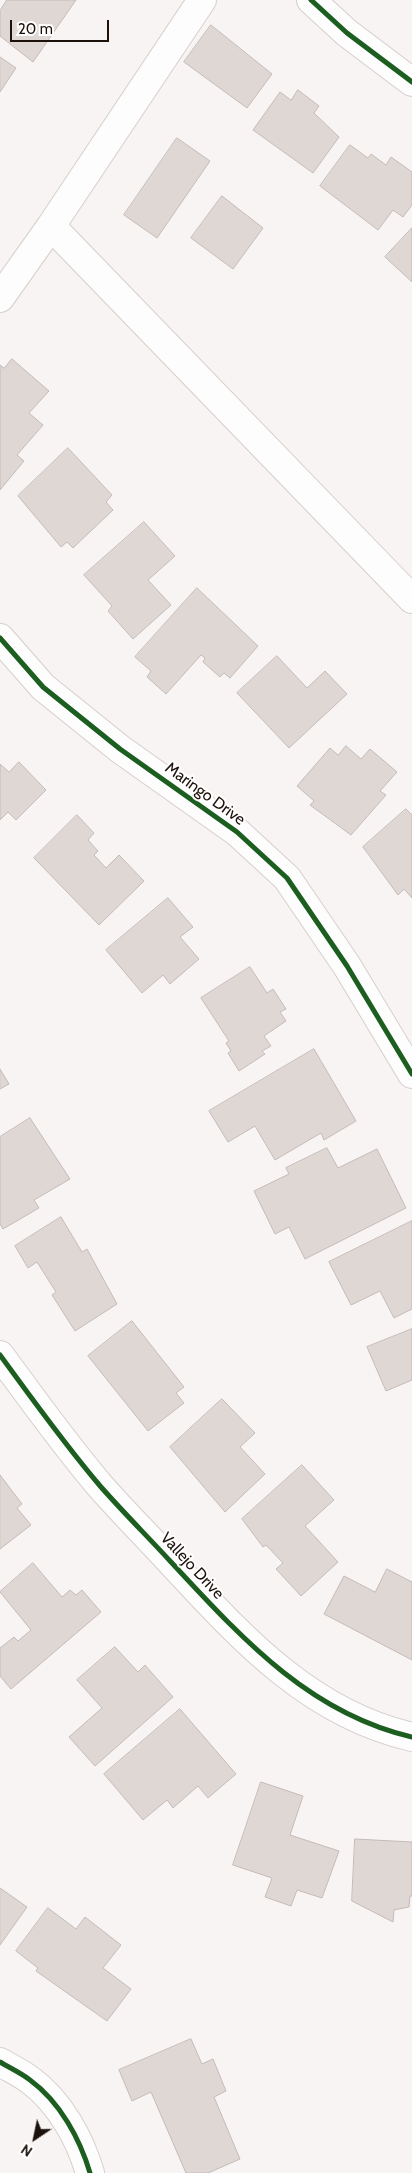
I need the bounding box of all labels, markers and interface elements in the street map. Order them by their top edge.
scale bar [12,10,111,42]
text: 20 m [18,20,53,38]
street label: Maringo Drive [161,759,249,829]
street label: Vallejo Drive [156,1529,228,1603]
north arrow [10,2113,60,2163]
text: N [17,2140,36,2161]

